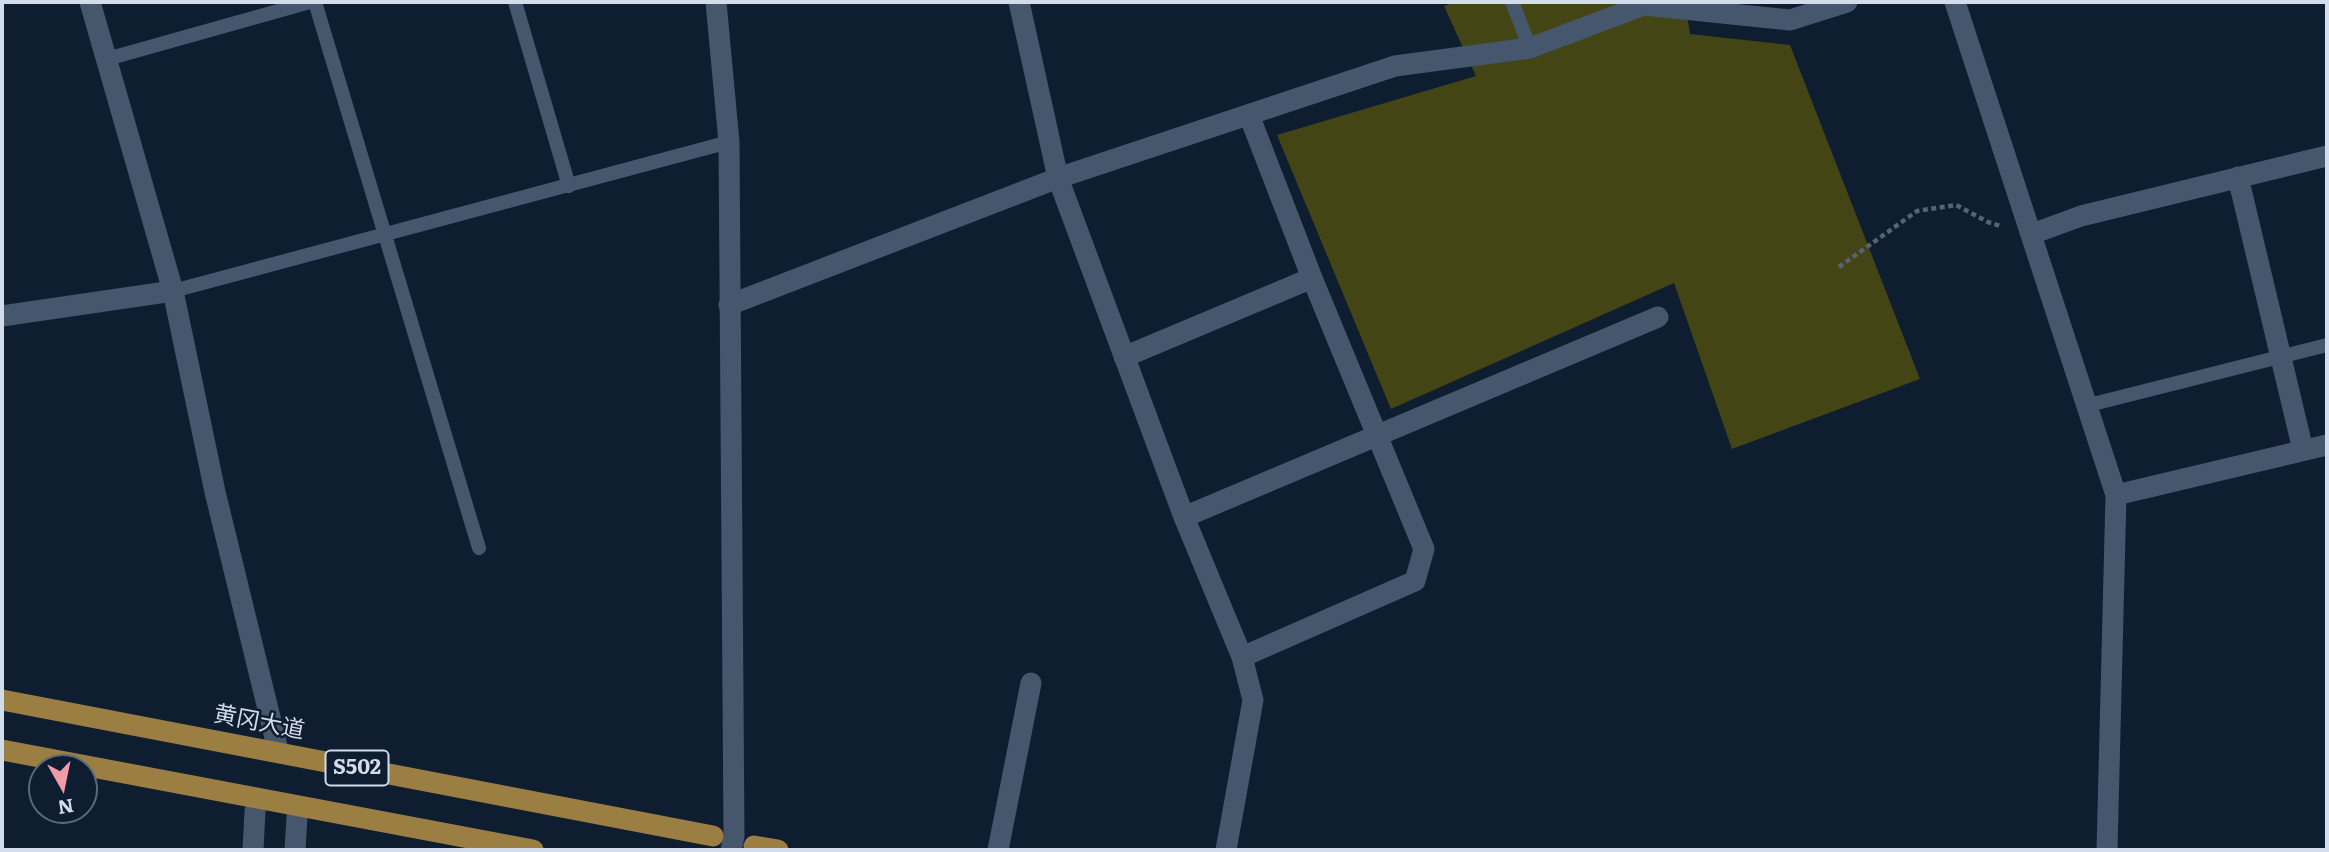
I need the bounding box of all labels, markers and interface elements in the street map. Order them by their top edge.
street label: 黄冈大道 [211,701,307,745]
road number: S502 [326,750,388,786]
north arrow [28,754,98,824]
text: N [56,793,76,823]

